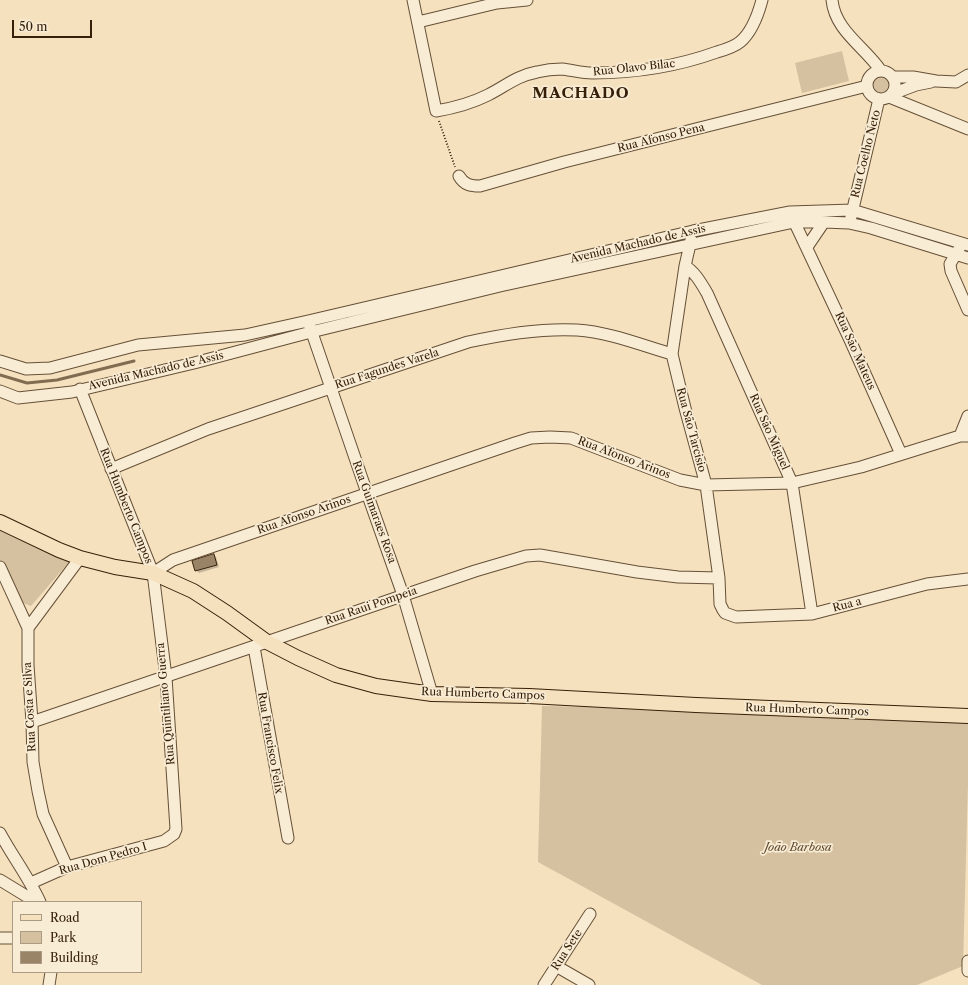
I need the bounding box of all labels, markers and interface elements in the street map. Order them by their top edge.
scale bar [14,12,94,38]
text: 50 m [19,19,48,34]
street label: Rua Olavo Bilac [592,57,676,79]
district label: MACHADO [532,85,630,103]
street label: Rua Coelho Neto [849,109,883,199]
street label: Rua Afonso Pena [616,121,706,155]
street label: Avenida Machado de Assis [569,222,707,266]
street label: Rua São Mateus [832,310,878,392]
street label: Rua Fagundes Varela [333,346,441,392]
street label: Avenida Machado de Assis [87,349,225,393]
street label: Rua São Tarcisio [673,386,709,474]
street label: Rua São Miguel [746,392,792,472]
street label: Rua Afonso Arinos [576,434,672,482]
street label: Rua Humberto Campos [97,446,155,566]
street label: Rua Guimaraes Rosa [349,459,399,565]
street label: Rua Afonso Arinos [255,493,353,537]
street label: Rua Raui Pompeia [323,584,419,628]
street label: Rua a [831,595,863,615]
street label: Rua Quintiliano Guerra [154,642,178,766]
street label: Rua Costa e Silva [21,662,39,752]
street label: Rua Humberto Campos [421,685,545,703]
street label: Rua Francisco Felix [255,691,285,795]
street label: Rua Humberto Campos [745,701,869,719]
street label: Rua Dom Pedro I [58,840,148,878]
park label: João Barbosa [764,841,832,855]
legend [12,901,142,973]
text: Road [50,910,80,925]
street label: Rua Sete [549,927,585,973]
text: Park [50,930,76,945]
text: Building [50,950,98,965]

